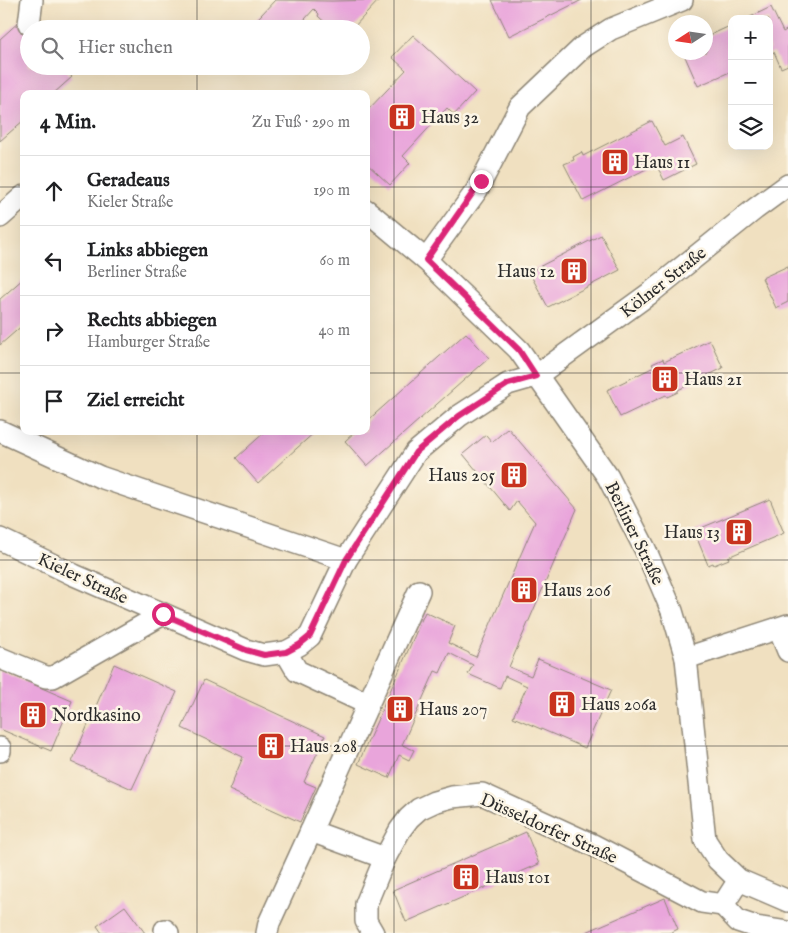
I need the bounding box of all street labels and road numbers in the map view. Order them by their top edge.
street label: Kölner Straße [616,242,712,324]
street label: Berliner Straße [599,478,669,589]
street label: Kieler Straße [34,548,131,610]
street label: Düsseldorfer Straße [476,789,621,870]

